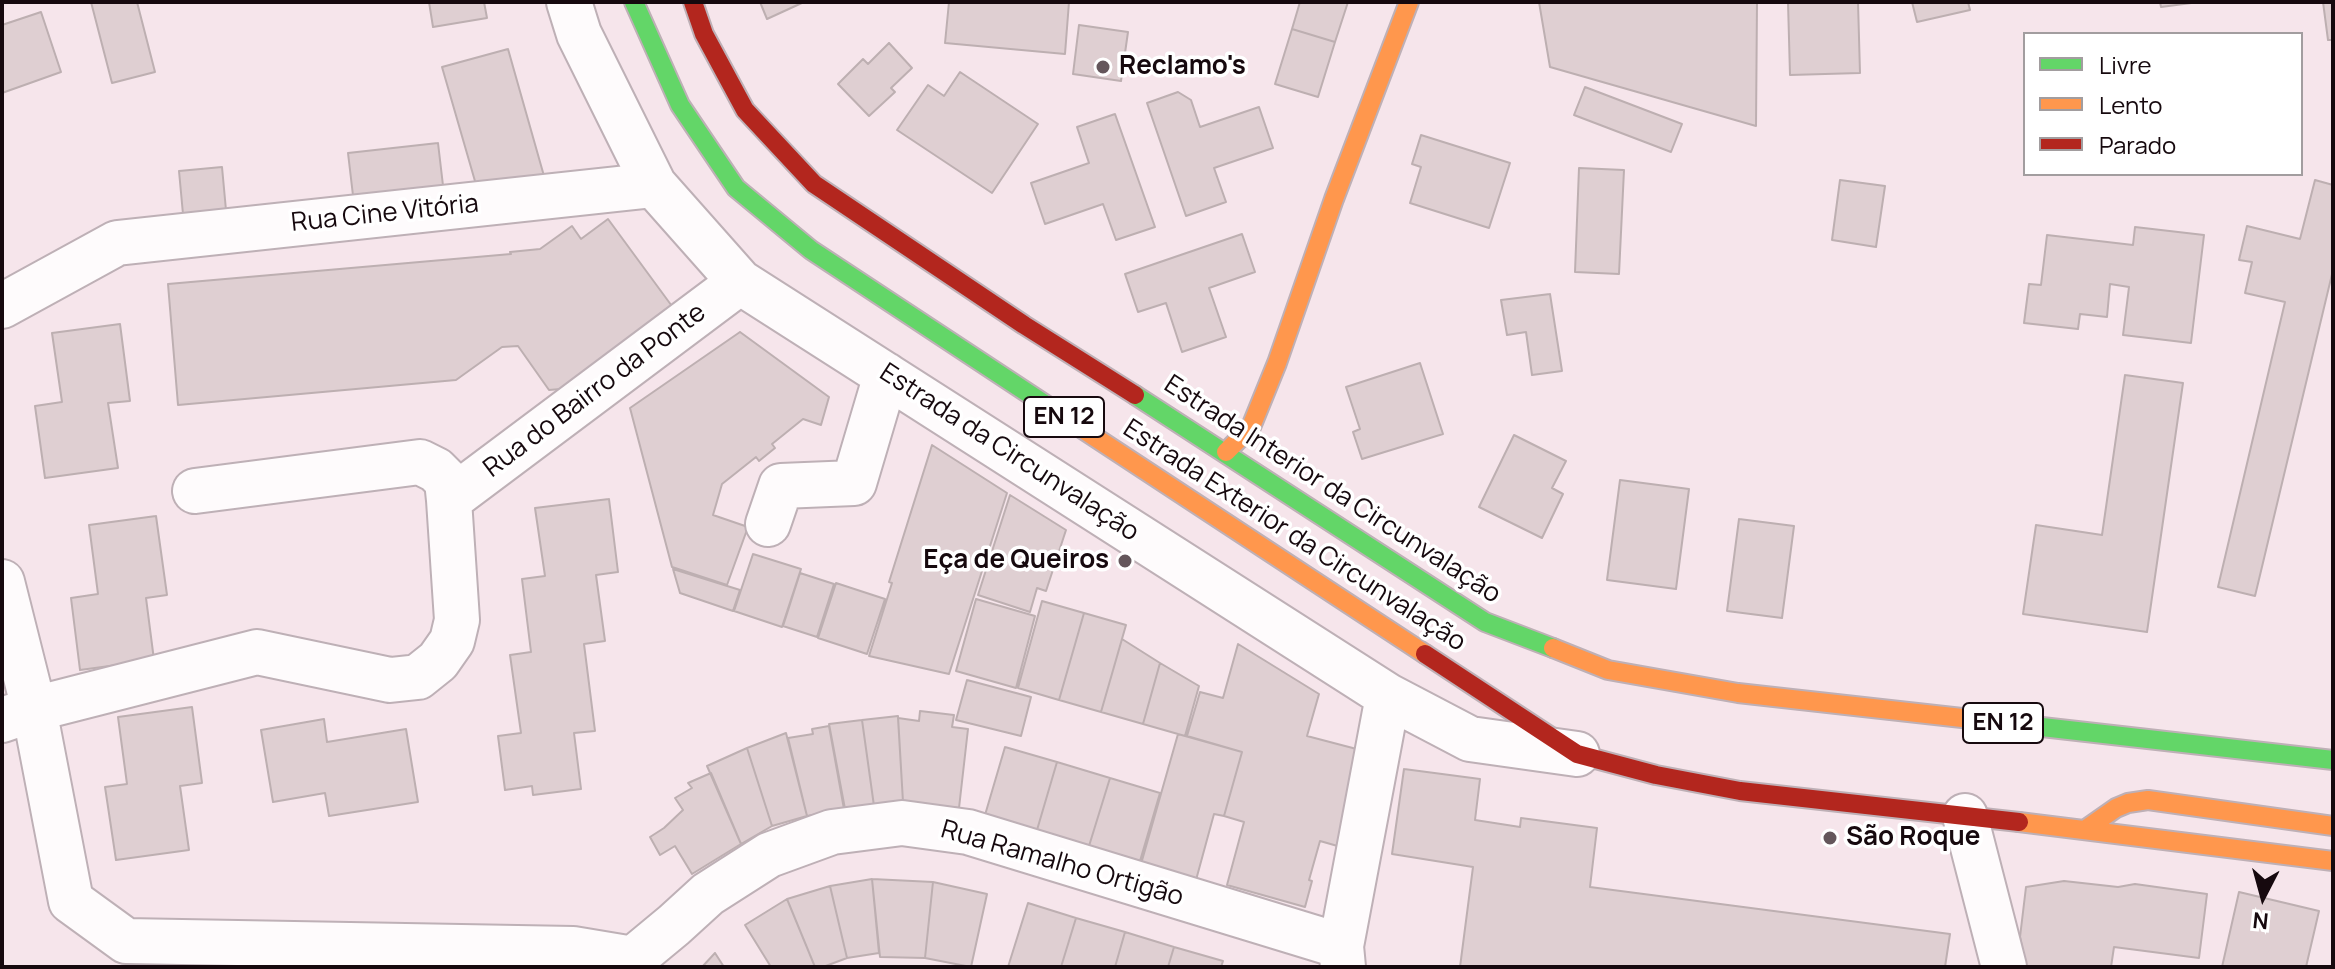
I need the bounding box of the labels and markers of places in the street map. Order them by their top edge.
place label: Reclamo's [1119,51,1246,83]
marker: Reclamo's [1094,58,1112,76]
place label: Eça de Queiros [923,545,1109,577]
marker: Eça de Queiros [1116,552,1134,570]
place label: São Roque [1846,822,1981,854]
marker: São Roque [1821,829,1839,847]

